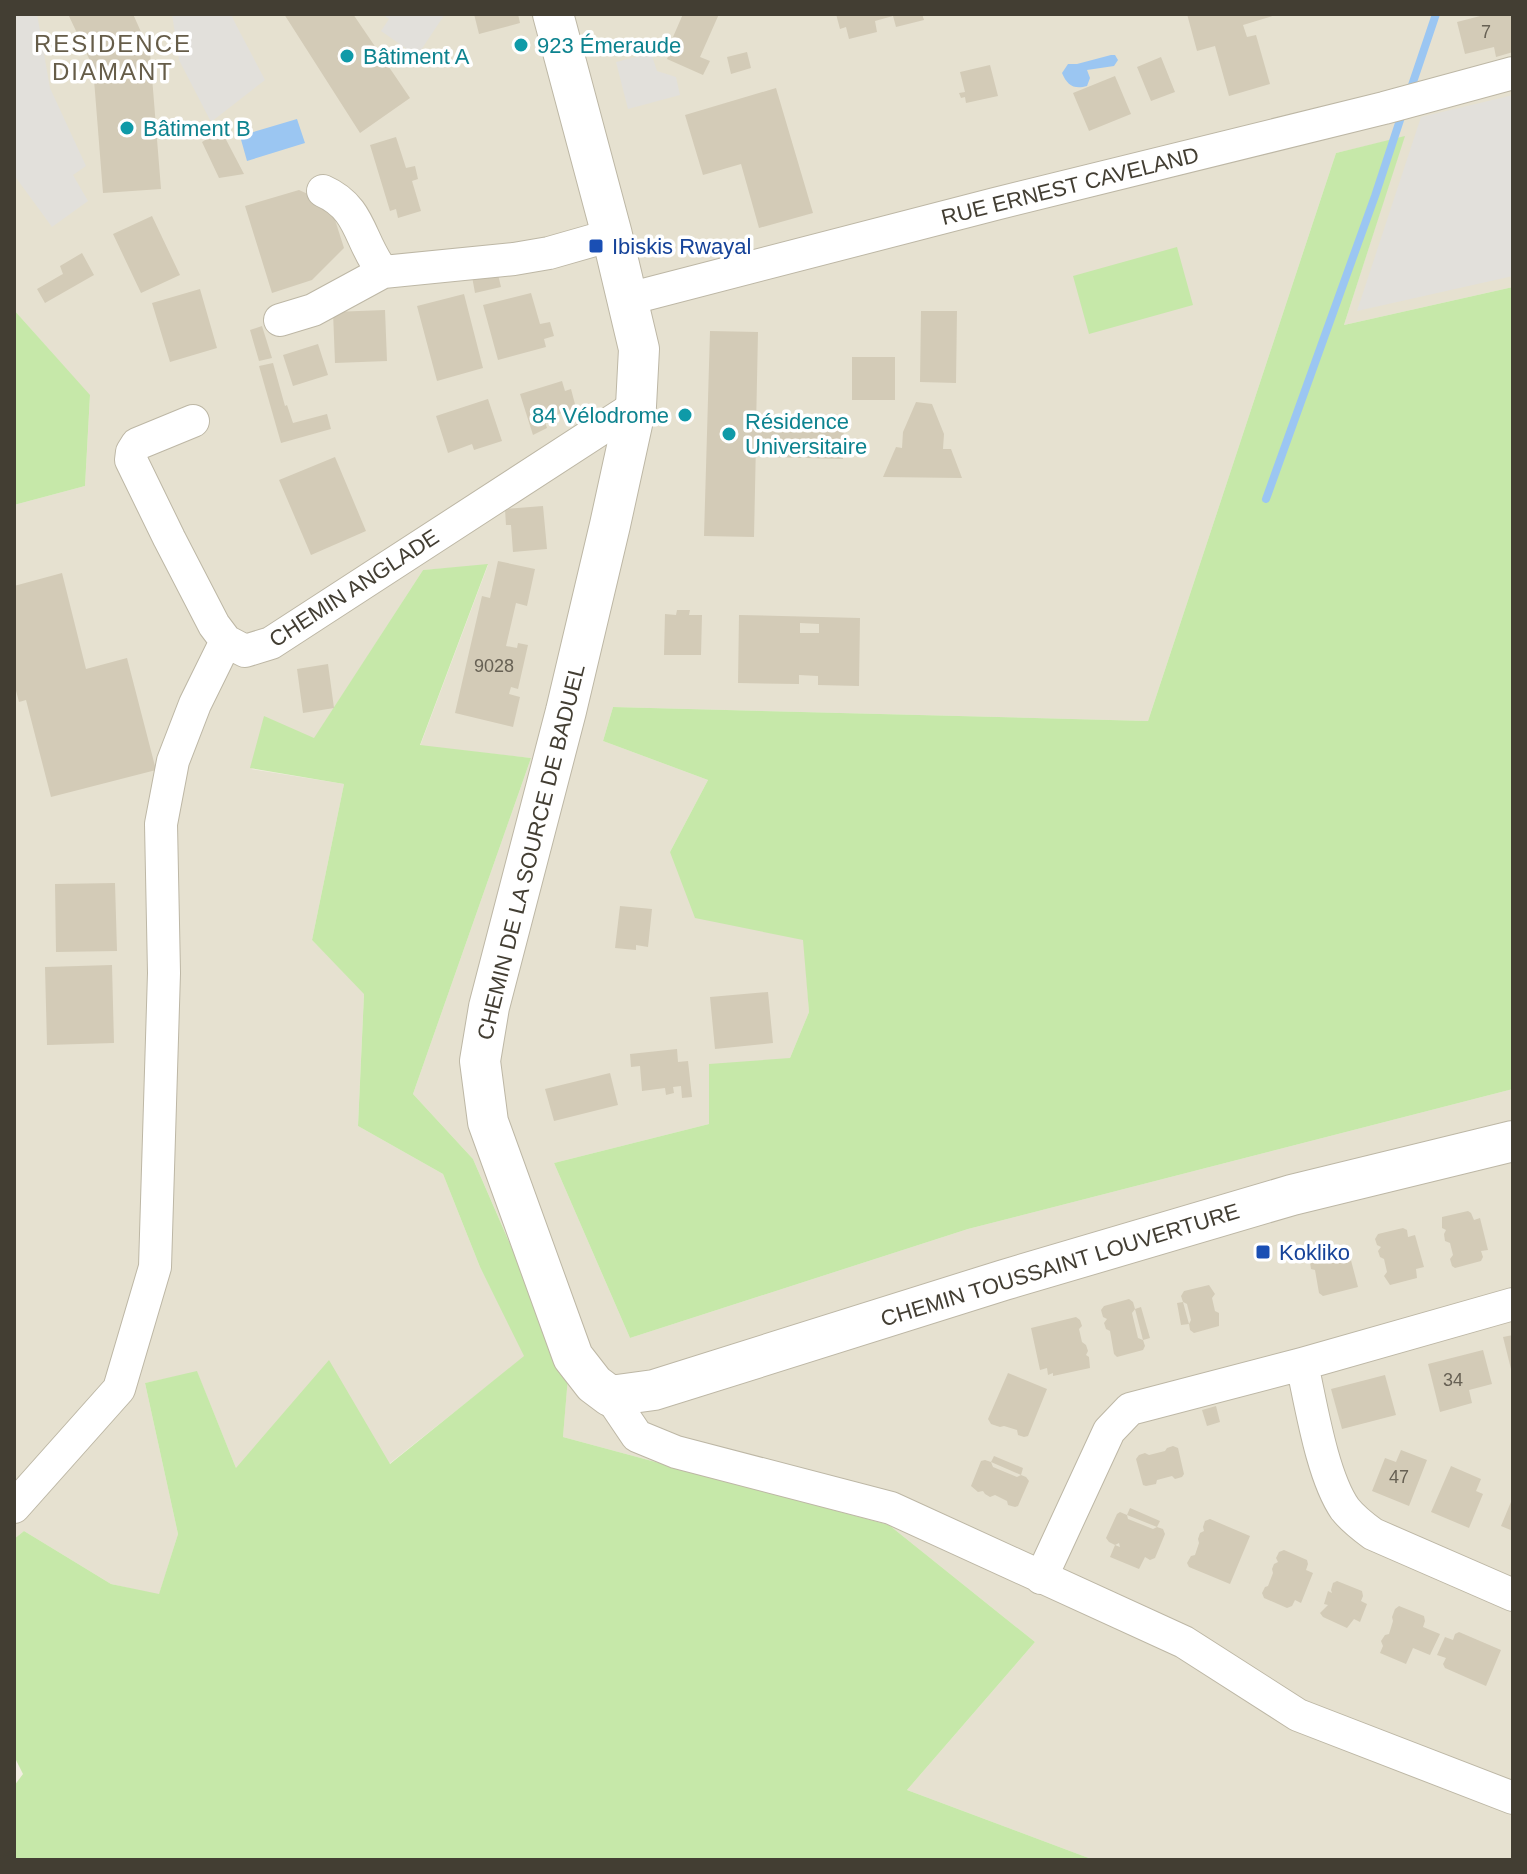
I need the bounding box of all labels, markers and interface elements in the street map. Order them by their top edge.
house number: 7 [1481,22,1491,42]
district label: RESIDENCE DIAMANT [34,30,192,85]
place label: 923 Émeraude [537,33,681,58]
marker: 923 Émeraude [512,36,530,54]
place label: Bâtiment A [363,44,470,69]
marker: Bâtiment A [338,47,356,65]
place label: Bâtiment B [143,116,251,141]
marker: Bâtiment B [118,119,136,137]
street label: RUE ERNEST CAVELAND [939,142,1201,230]
place label: Ibiskis Rwayal [612,234,751,259]
marker: Ibiskis Rwayal [587,237,605,255]
place label: 84 Vélodrome [532,403,669,428]
marker: 84 Vélodrome [676,406,694,424]
place label: Résidence Universitaire [745,409,867,459]
marker: Résidence Universitaire [720,425,738,443]
street label: CHEMIN ANGLADE [265,524,443,652]
house number: 9028 [474,656,514,676]
street label: CHEMIN DE LA SOURCE DE BADUEL [472,662,590,1042]
street label: CHEMIN TOUSSAINT LOUVERTURE [878,1198,1242,1332]
place label: Kokliko [1279,1240,1350,1265]
marker: Kokliko [1254,1243,1272,1261]
house number: 34 [1443,1370,1463,1390]
house number: 47 [1389,1467,1409,1487]

